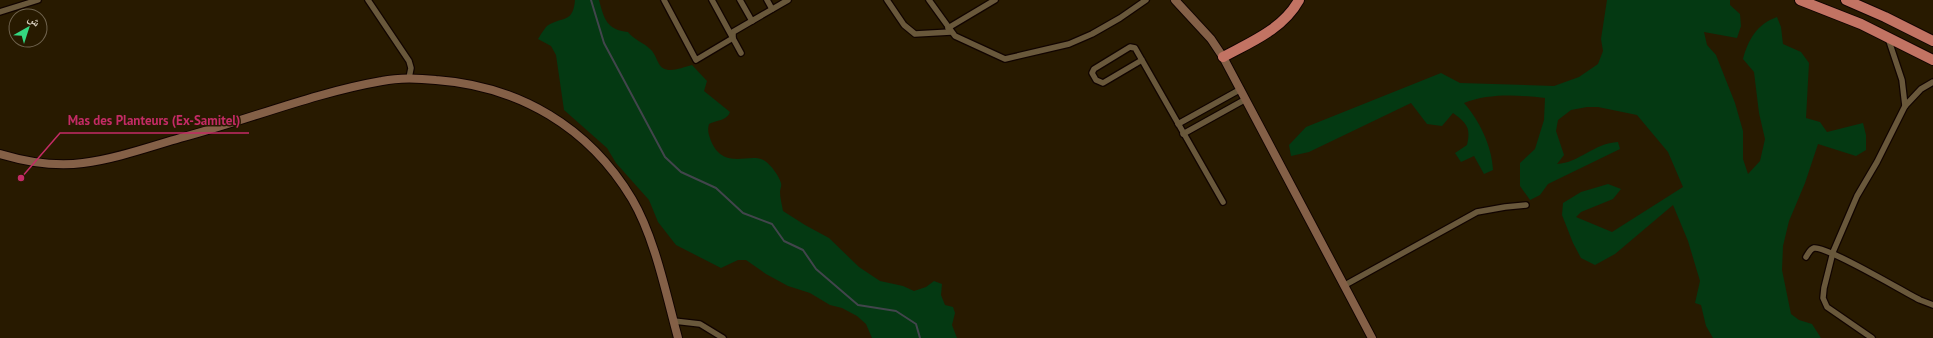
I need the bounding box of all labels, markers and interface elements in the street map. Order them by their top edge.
north arrow [8,8,48,48]
text: ش [25,11,43,30]
callout: Mas des Planteurs (Ex-Samitel) [60,108,249,133]
text: Mas des Planteurs (Ex-Samitel) [68,112,240,129]

